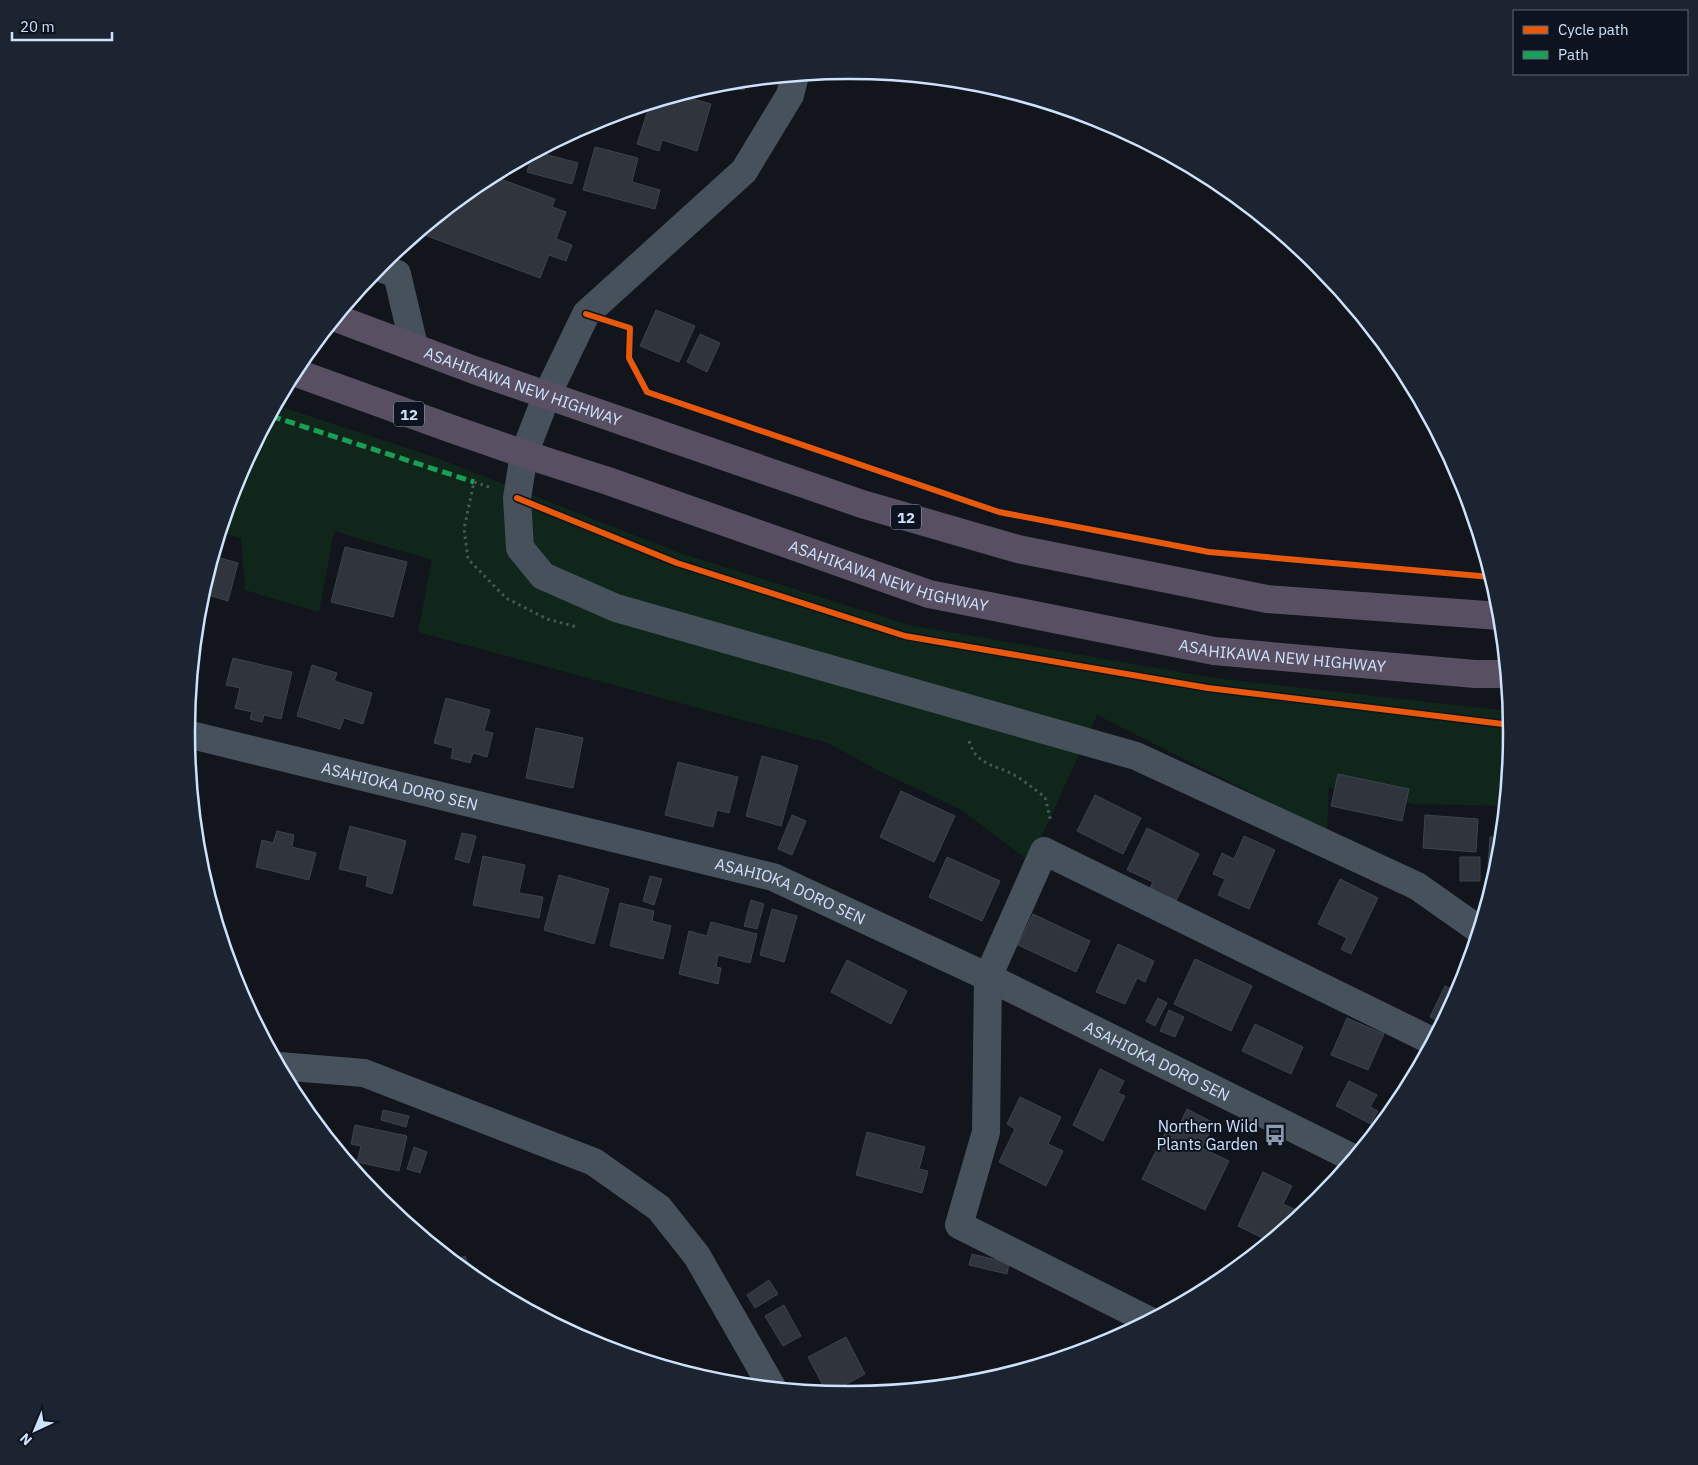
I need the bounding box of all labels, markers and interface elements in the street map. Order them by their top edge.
scale bar [12,10,112,42]
legend [1513,10,1688,75]
text: 20 m [20,17,55,36]
text: Cycle path [1558,20,1629,39]
text: Path [1558,45,1589,64]
street label: ASAHIKAWA NEW HIGHWAY [421,342,625,430]
road number: 12 [394,402,424,426]
road number: 12 [891,504,921,530]
street label: ASAHIKAWA NEW HIGHWAY [786,535,991,616]
street label: ASAHIKAWA NEW HIGHWAY [1177,634,1387,676]
street label: ASAHIOKA DORO SEN [320,757,480,815]
street label: ASAHIOKA DORO SEN [713,853,869,929]
street label: ASAHIOKA DORO SEN [1081,1016,1233,1105]
place label: Northern Wild Plants Garden [1157,1116,1258,1154]
bus stop icon: Northern Wild Plants Garden [1262,1122,1288,1148]
north arrow [10,1405,60,1455]
text: N [16,1429,36,1449]

